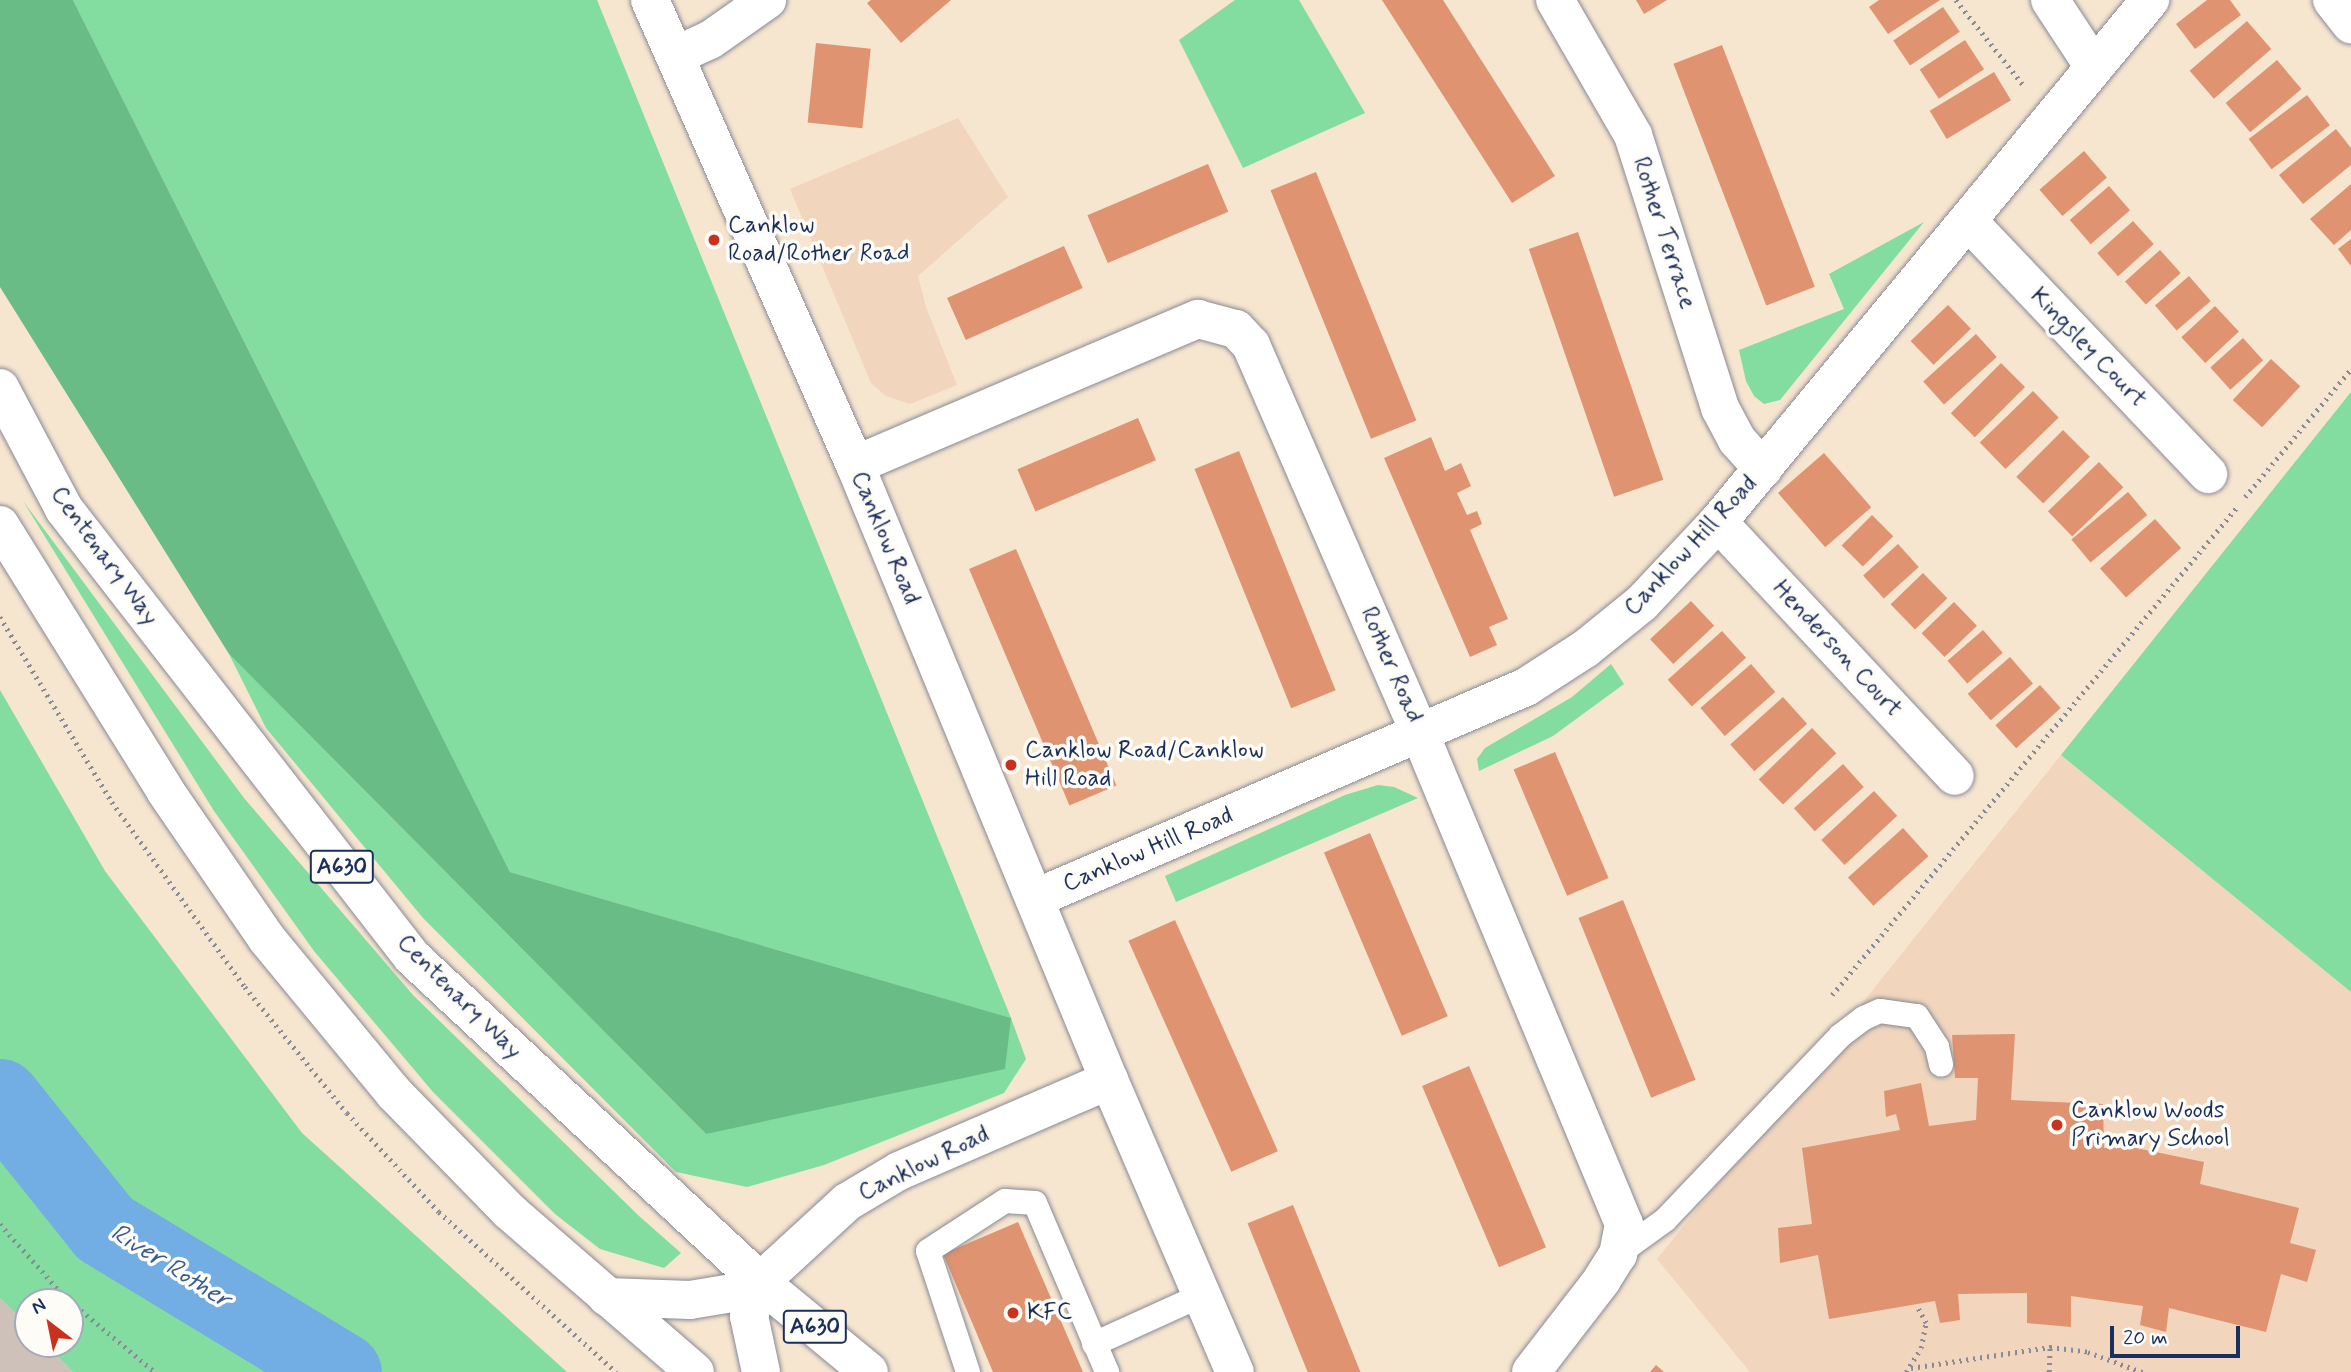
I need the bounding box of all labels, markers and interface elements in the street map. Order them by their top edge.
street label: Rother Terrace [1628,158,1700,308]
place label: Canklow Road/Rother Road [728,212,907,268]
marker: Canklow Road/Rother Road [706,232,722,248]
street label: Kingsley Court [2025,284,2151,412]
street label: Canklow Road [844,468,926,608]
street label: Canklow Hill Road [1619,471,1763,621]
street label: Centenary Way [44,481,164,631]
street label: Henderson Court [1766,574,1908,724]
street label: Rother Road [1354,604,1428,726]
place label: Canklow Road/Canklow Hill Road [1025,737,1262,793]
marker: Canklow Road/Canklow Hill Road [1003,757,1019,773]
street label: Canklow Hill Road [1060,802,1236,898]
road number: A630 [309,848,375,887]
street label: Centenary Way [391,929,527,1065]
place label: Canklow Woods Primary School [2071,1097,2229,1153]
marker: Canklow Woods Primary School [2049,1117,2065,1133]
street label: Canklow Road [854,1120,994,1208]
water label: River Rother [104,1218,236,1316]
north arrow [14,1288,84,1358]
text: N [27,1293,51,1320]
place label: KFC [1027,1299,1072,1327]
marker: KFC [1005,1305,1021,1321]
road number: A630 [782,1308,848,1346]
scale bar [2113,1312,2242,1356]
text: 20 m [2123,1324,2168,1352]

